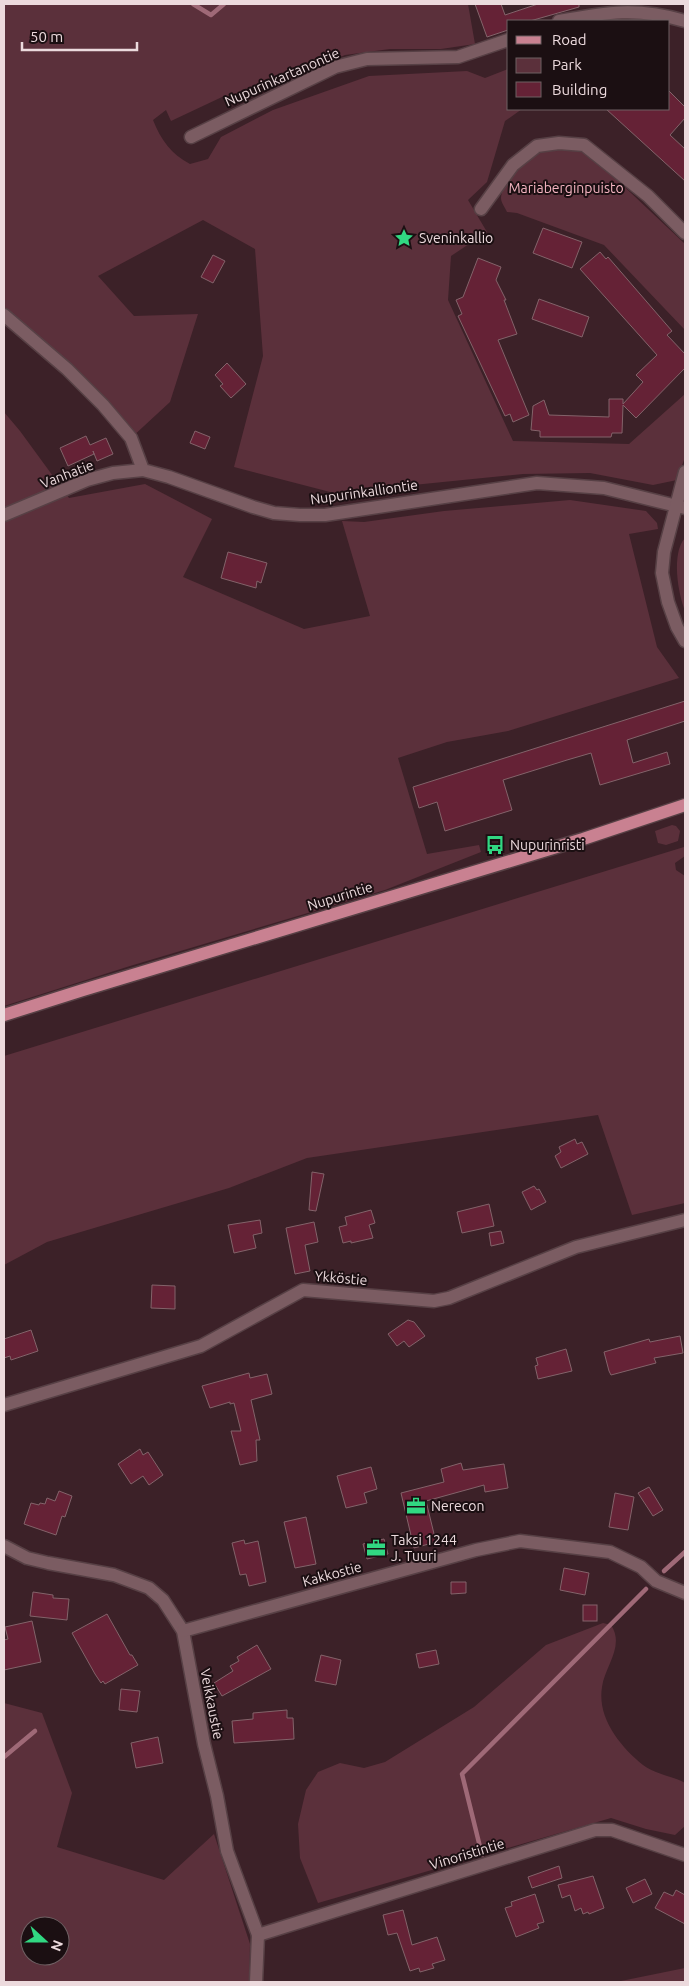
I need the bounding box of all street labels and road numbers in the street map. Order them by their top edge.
street label: Nupurinkartanontie [222,44,342,110]
street label: Vanhatie [38,457,96,491]
street label: Nupurinkalliontie [309,477,419,507]
street label: Nupurintie [305,878,375,914]
street label: Ykköstie [314,1268,368,1288]
street label: Kakkostie [301,1558,363,1590]
street label: Veikkaustie [197,1667,227,1741]
street label: Vinoristintie [428,1835,506,1873]

